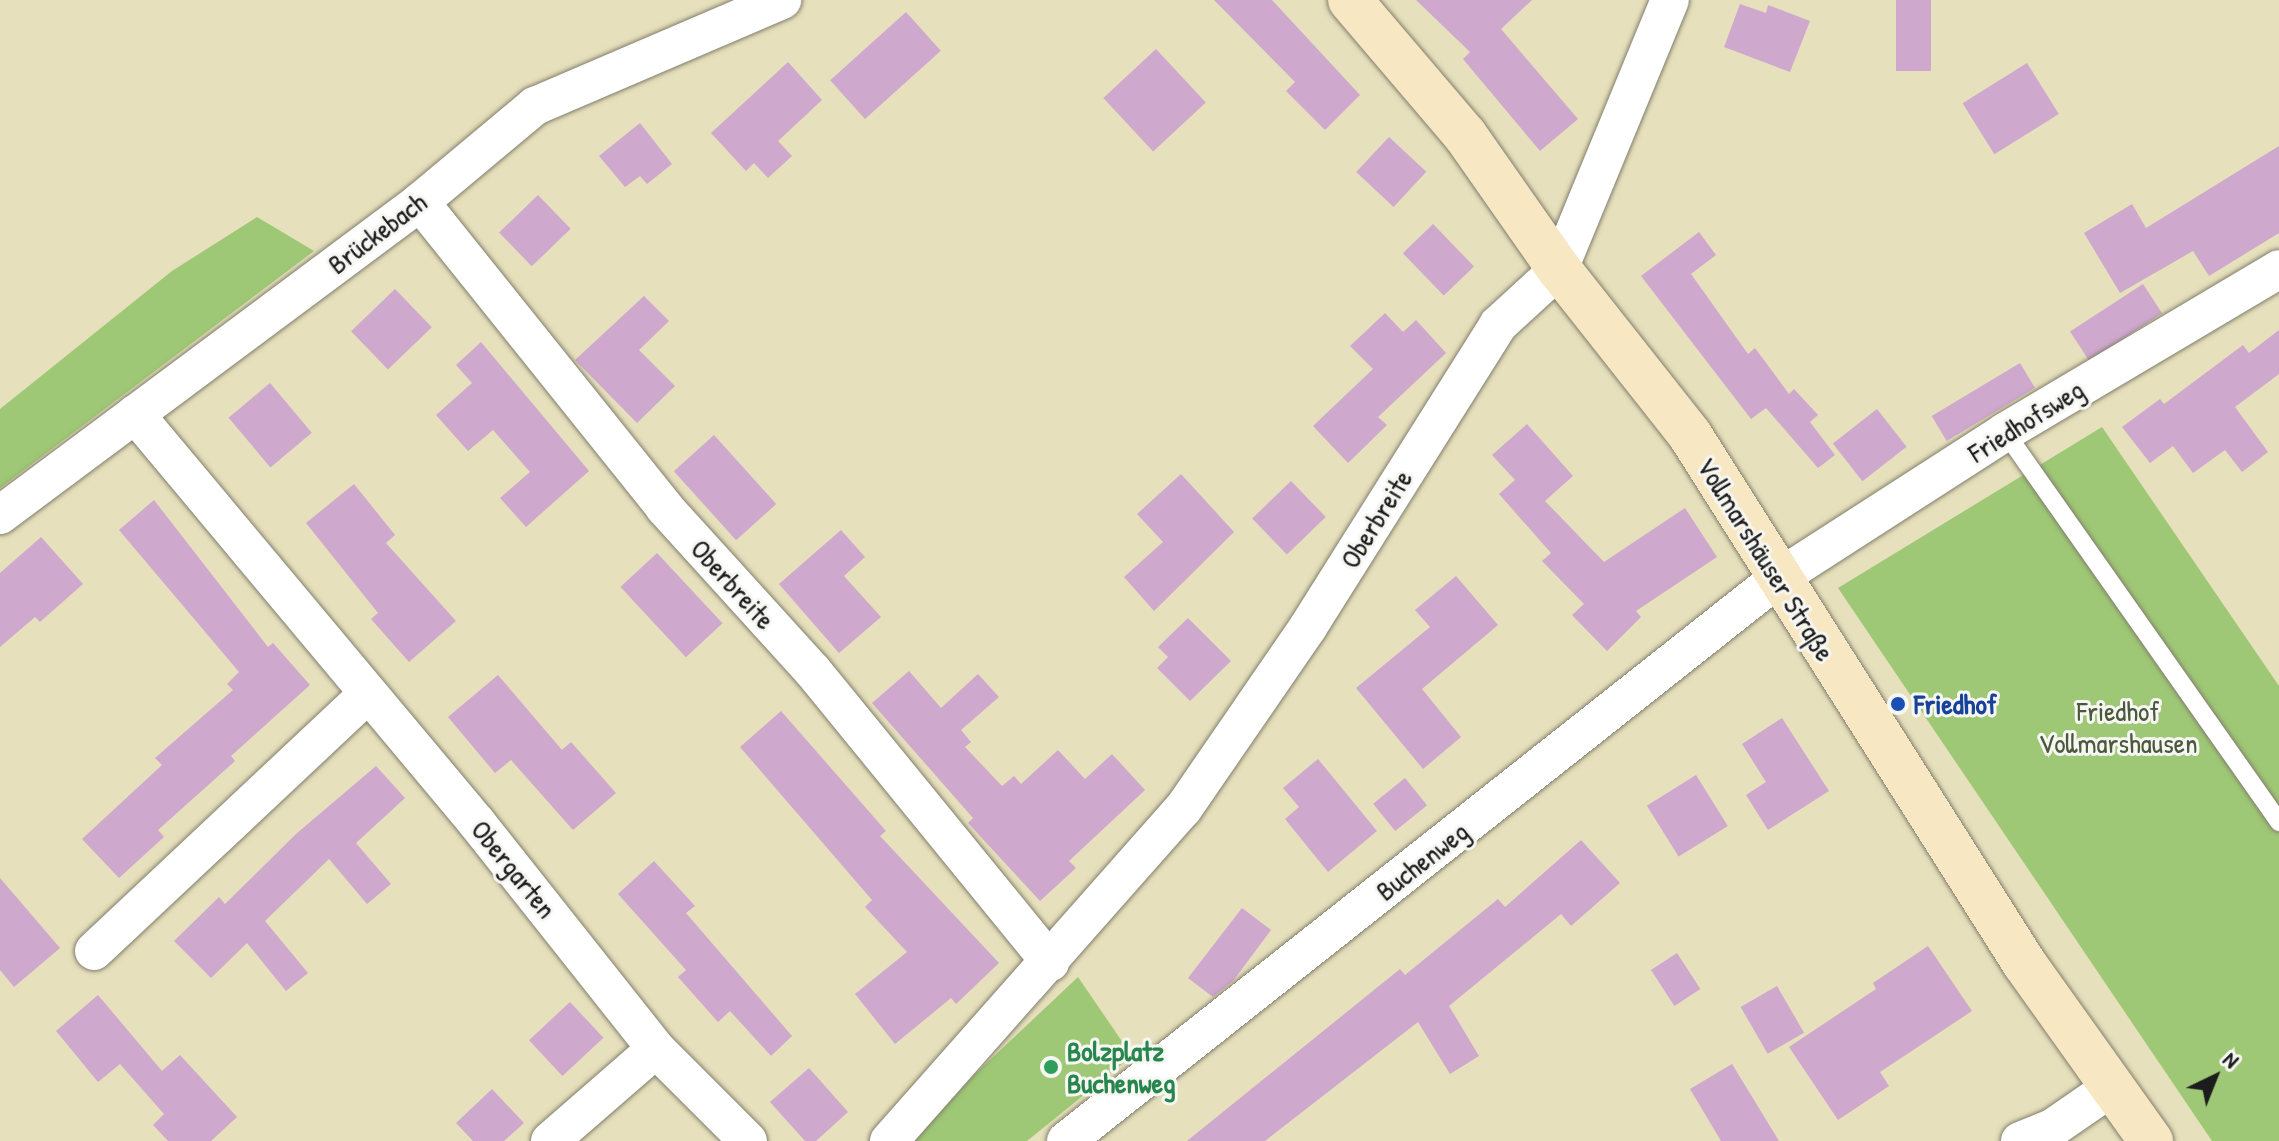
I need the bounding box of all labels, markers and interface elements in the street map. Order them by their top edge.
street label: Brückebach [321,185,433,281]
street label: Friedhofsweg [1962,372,2090,470]
street label: Vollmarshäuser Straße [1690,451,1842,667]
street label: Oberbreite [1333,464,1419,574]
street label: Oberbreite [684,532,782,636]
place label: Friedhof [1914,687,1997,721]
park label: Friedhof Vollmarshausen [2038,694,2198,760]
marker: Friedhof [1889,695,1907,713]
street label: Obergarten [464,813,564,925]
street label: Buchenweg [1369,814,1475,908]
place label: Bolzplatz Buchenweg [1067,1034,1175,1100]
north arrow [2175,1037,2255,1117]
text: N [2217,1044,2246,1074]
marker: Bolzplatz Buchenweg [1042,1058,1060,1076]

